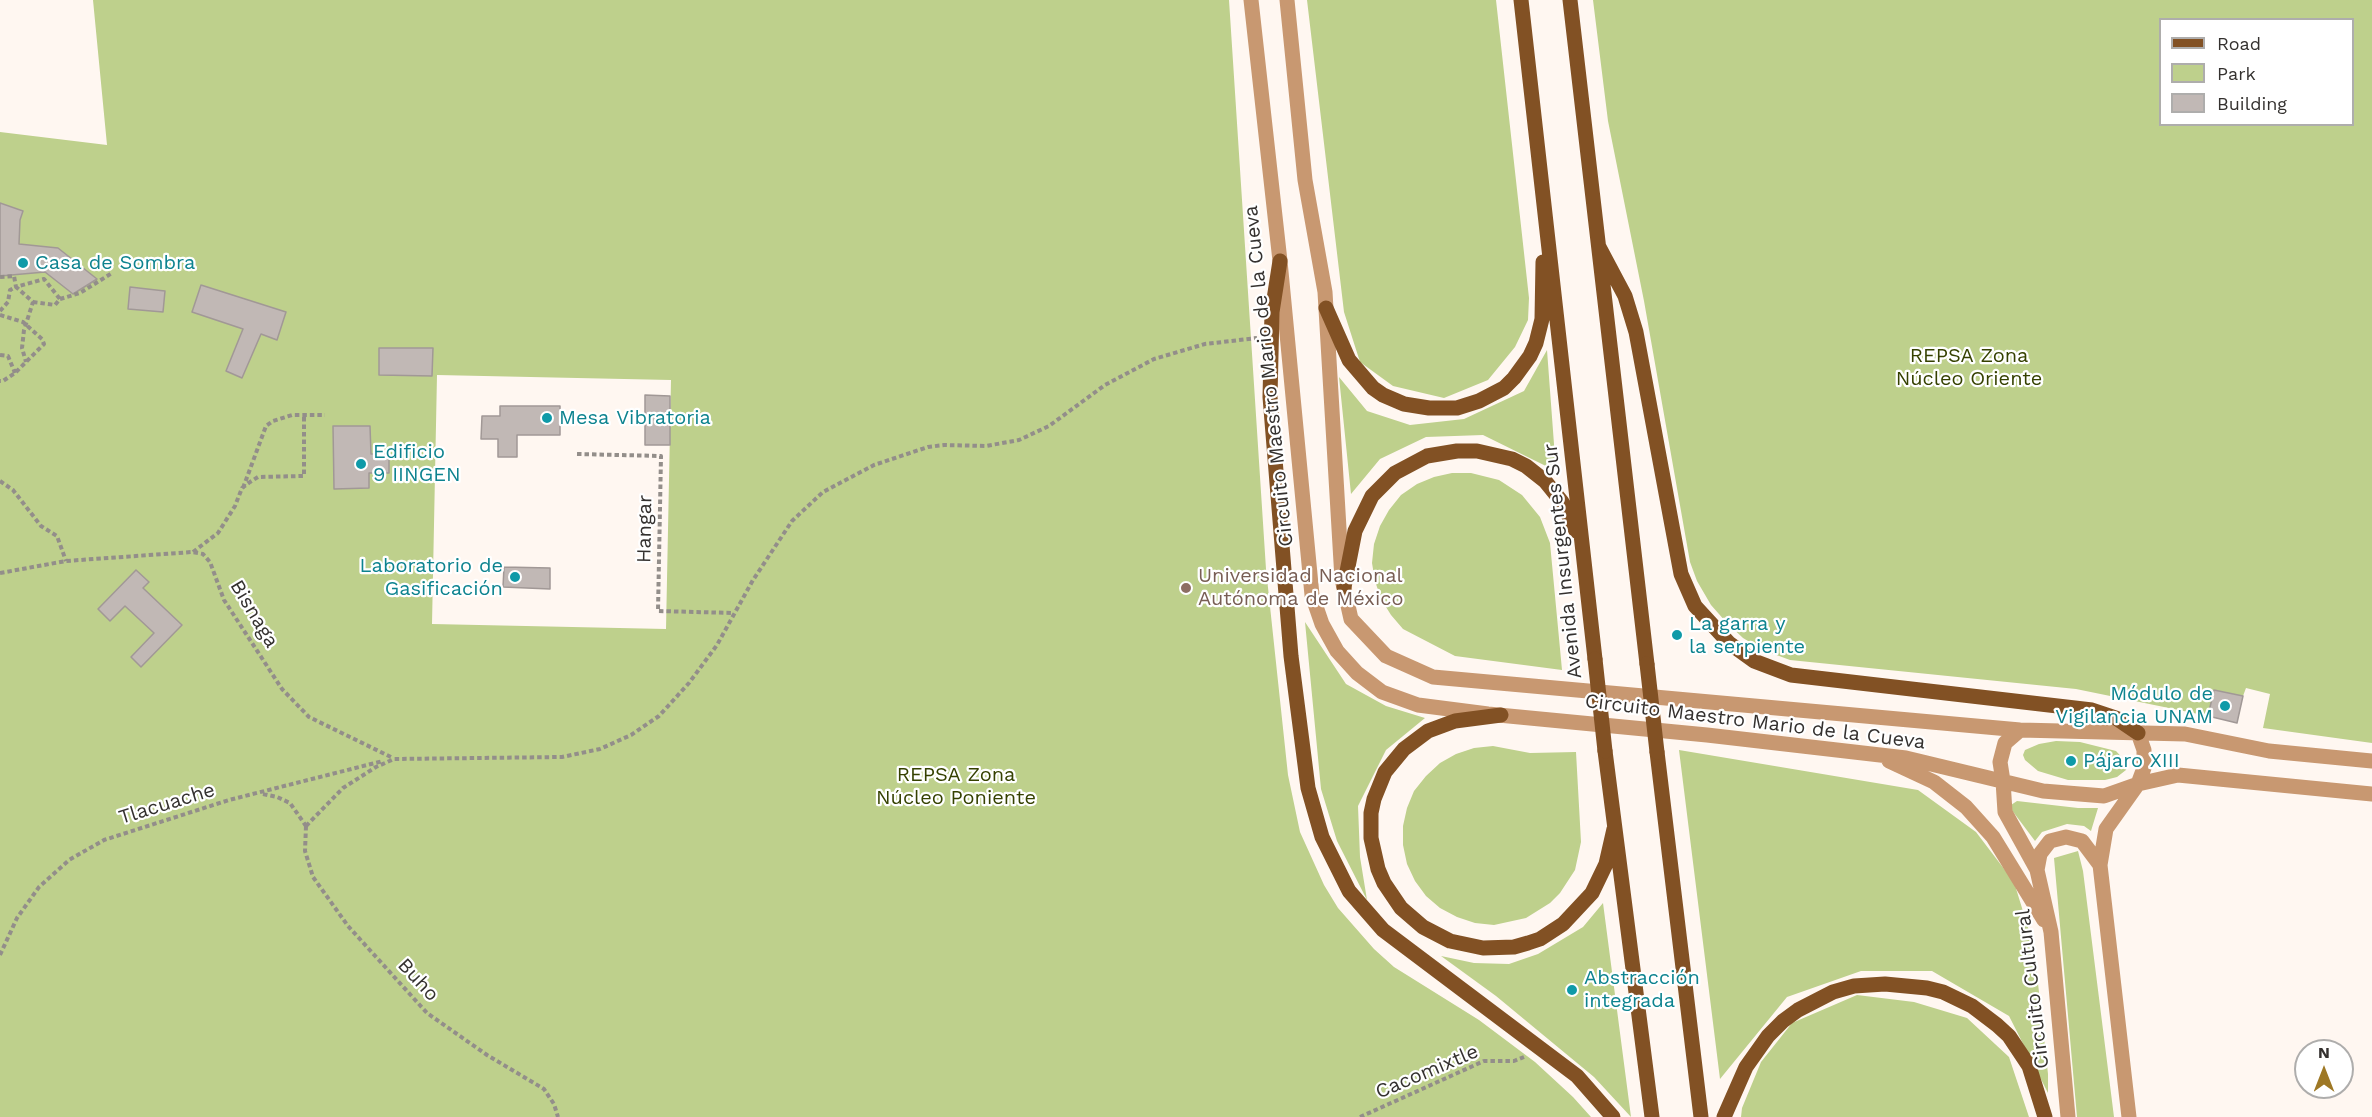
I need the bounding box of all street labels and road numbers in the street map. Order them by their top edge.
street label: Circuito Maestro Mario de la Cueva [1239,204,1299,548]
street label: Avenida Insurgentes Sur [1539,442,1587,680]
street label: Hangar [632,495,658,563]
street label: Bisnaga [225,576,283,652]
street label: Circuito Maestro Mario de la Cueva [1583,689,1927,755]
street label: Tlacuache [116,778,218,830]
street label: Circuito Cultural [2011,908,2055,1070]
street label: Buho [392,954,444,1006]
street label: Cacomixtle [1372,1040,1482,1104]

